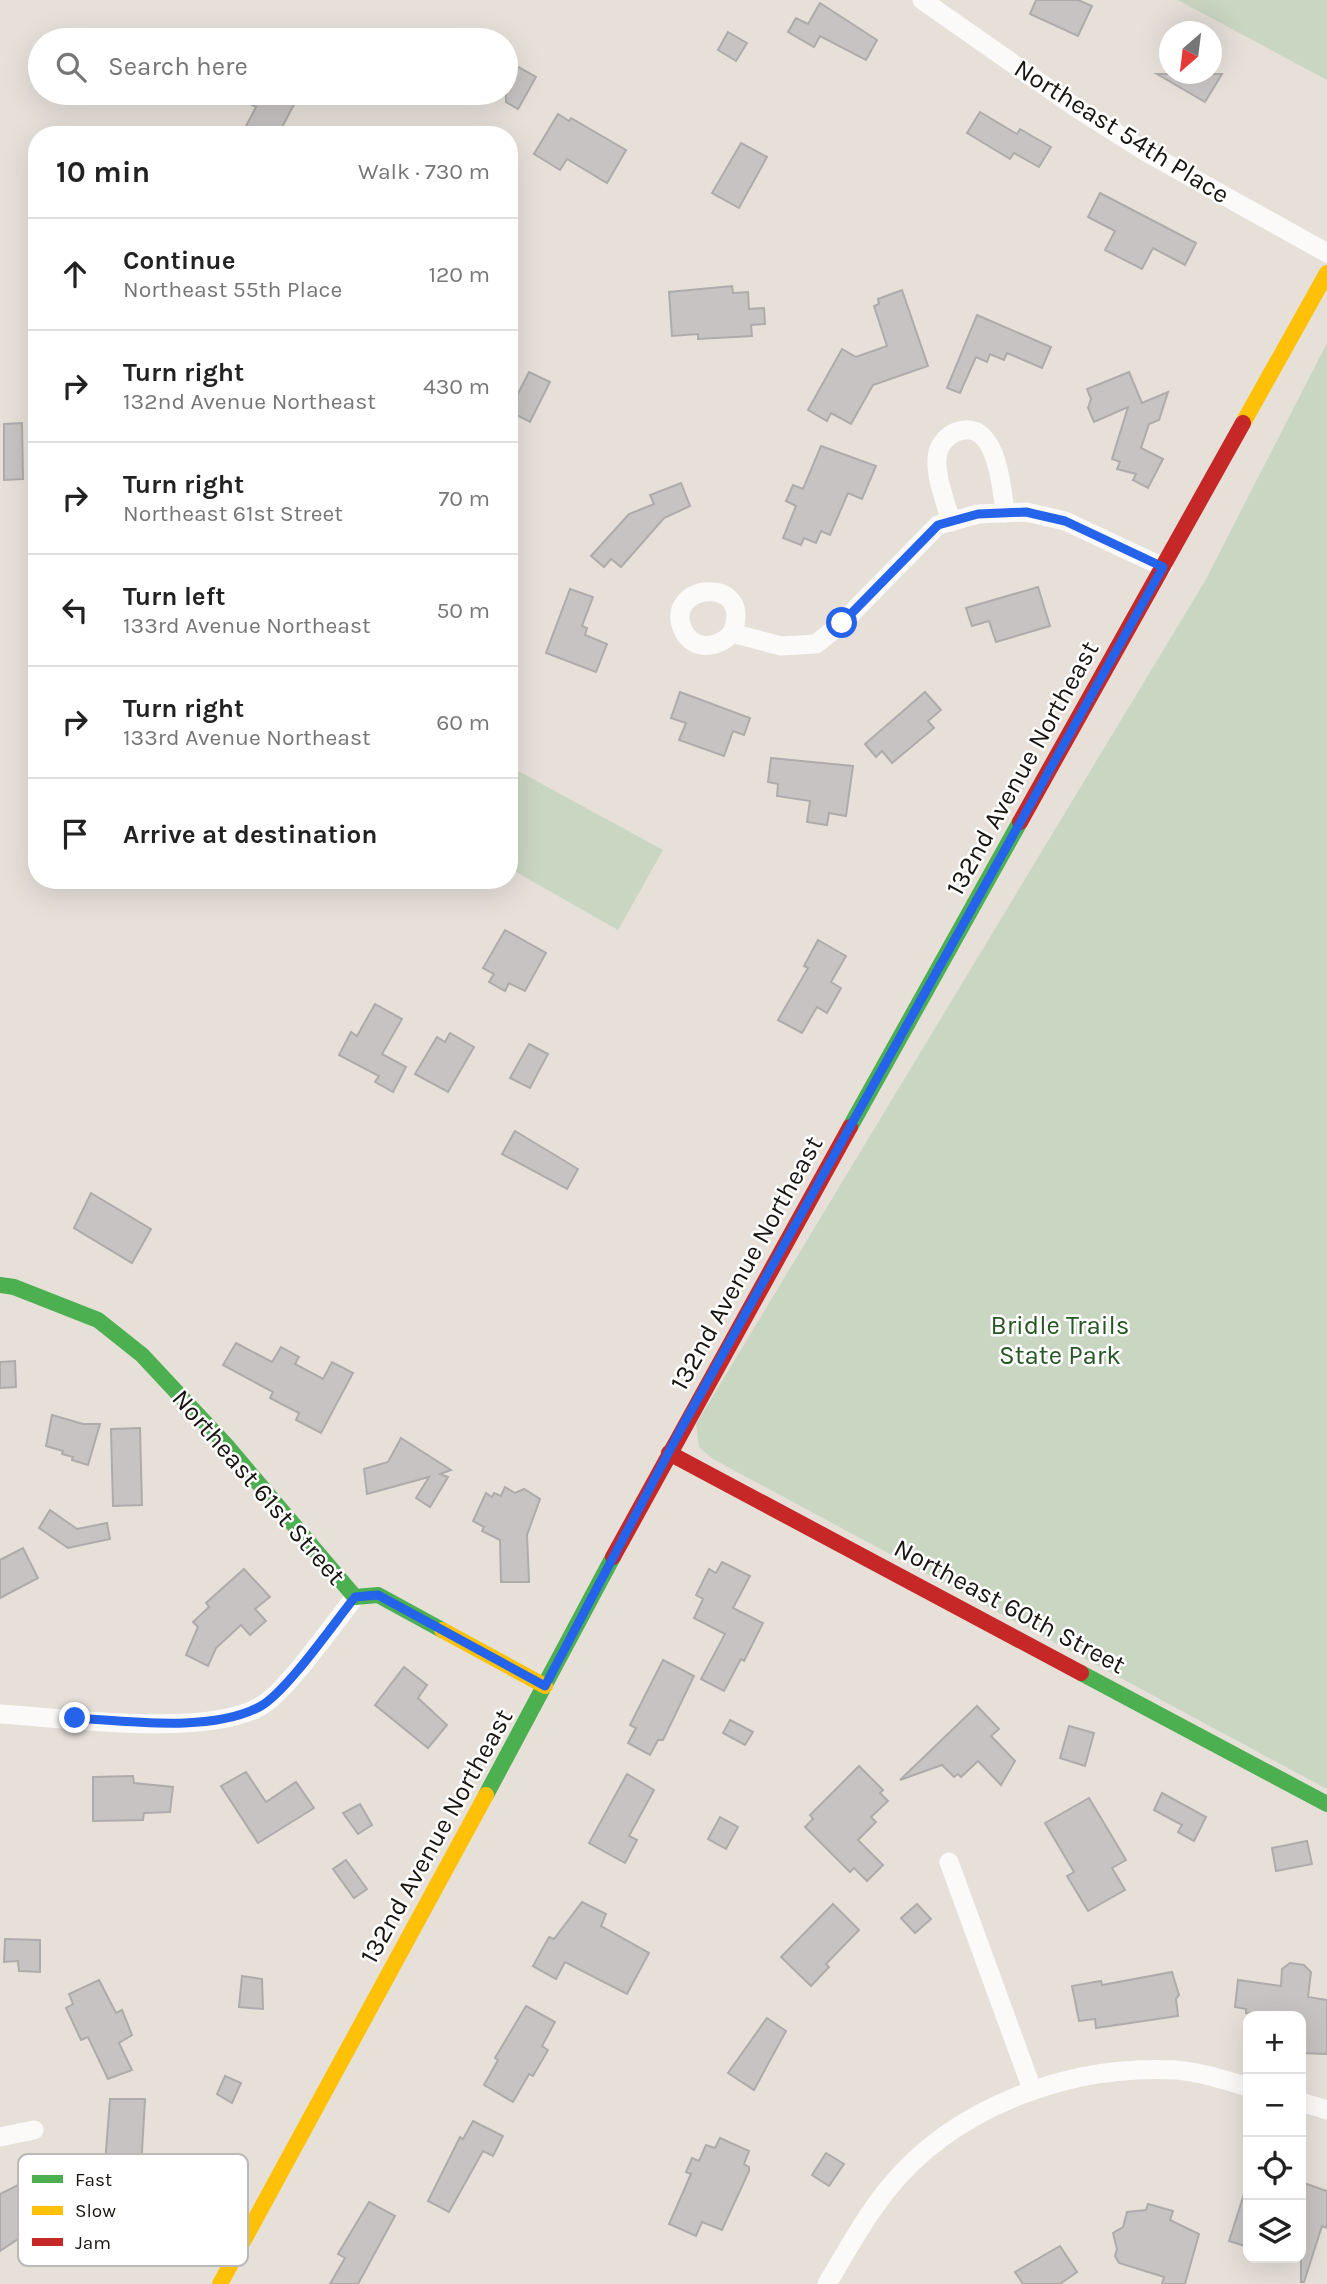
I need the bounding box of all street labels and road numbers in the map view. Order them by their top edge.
street label: Northeast 54th Place [1008,53,1235,210]
street label: 132nd Avenue Northeast [940,635,1105,901]
street label: 132nd Avenue Northeast [664,1130,829,1396]
street label: Northeast 61st Street [165,1383,352,1591]
street label: Northeast 60th Street [889,1532,1131,1681]
street label: 132nd Avenue Northeast [354,1703,519,1969]

